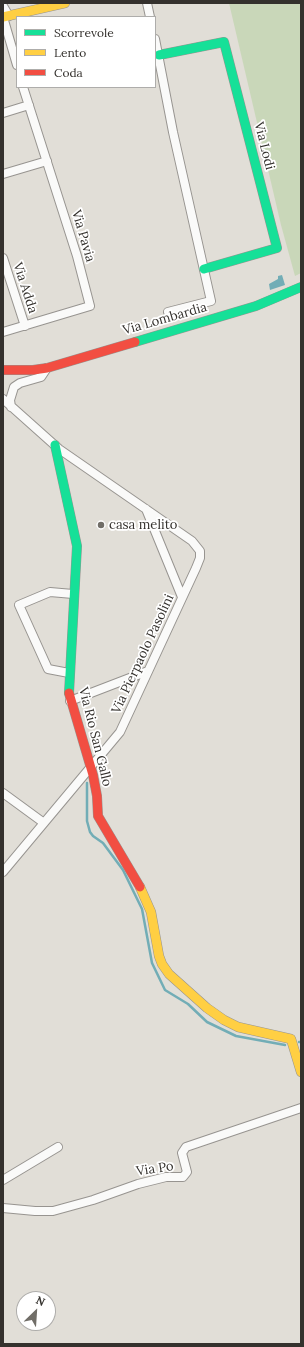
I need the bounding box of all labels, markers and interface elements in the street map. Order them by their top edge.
legend [16,16,156,88]
text: Scorrevole [54,25,114,40]
text: Lento [54,45,86,60]
text: Coda [54,65,83,80]
street label: Via Lodi [251,121,277,171]
street label: Via Pavia [68,208,98,264]
street label: Via Adda [9,261,41,315]
street label: Via Lombardia [121,300,209,338]
place label: casa melito [109,517,177,533]
marker: casa melito [96,520,106,530]
street label: Via Pierpaolo Pasolini [109,592,177,716]
street label: Via Rio San Gallo [75,686,115,788]
street label: Via Po [135,1158,175,1180]
north arrow [16,1291,56,1331]
text: N [34,1293,47,1309]

